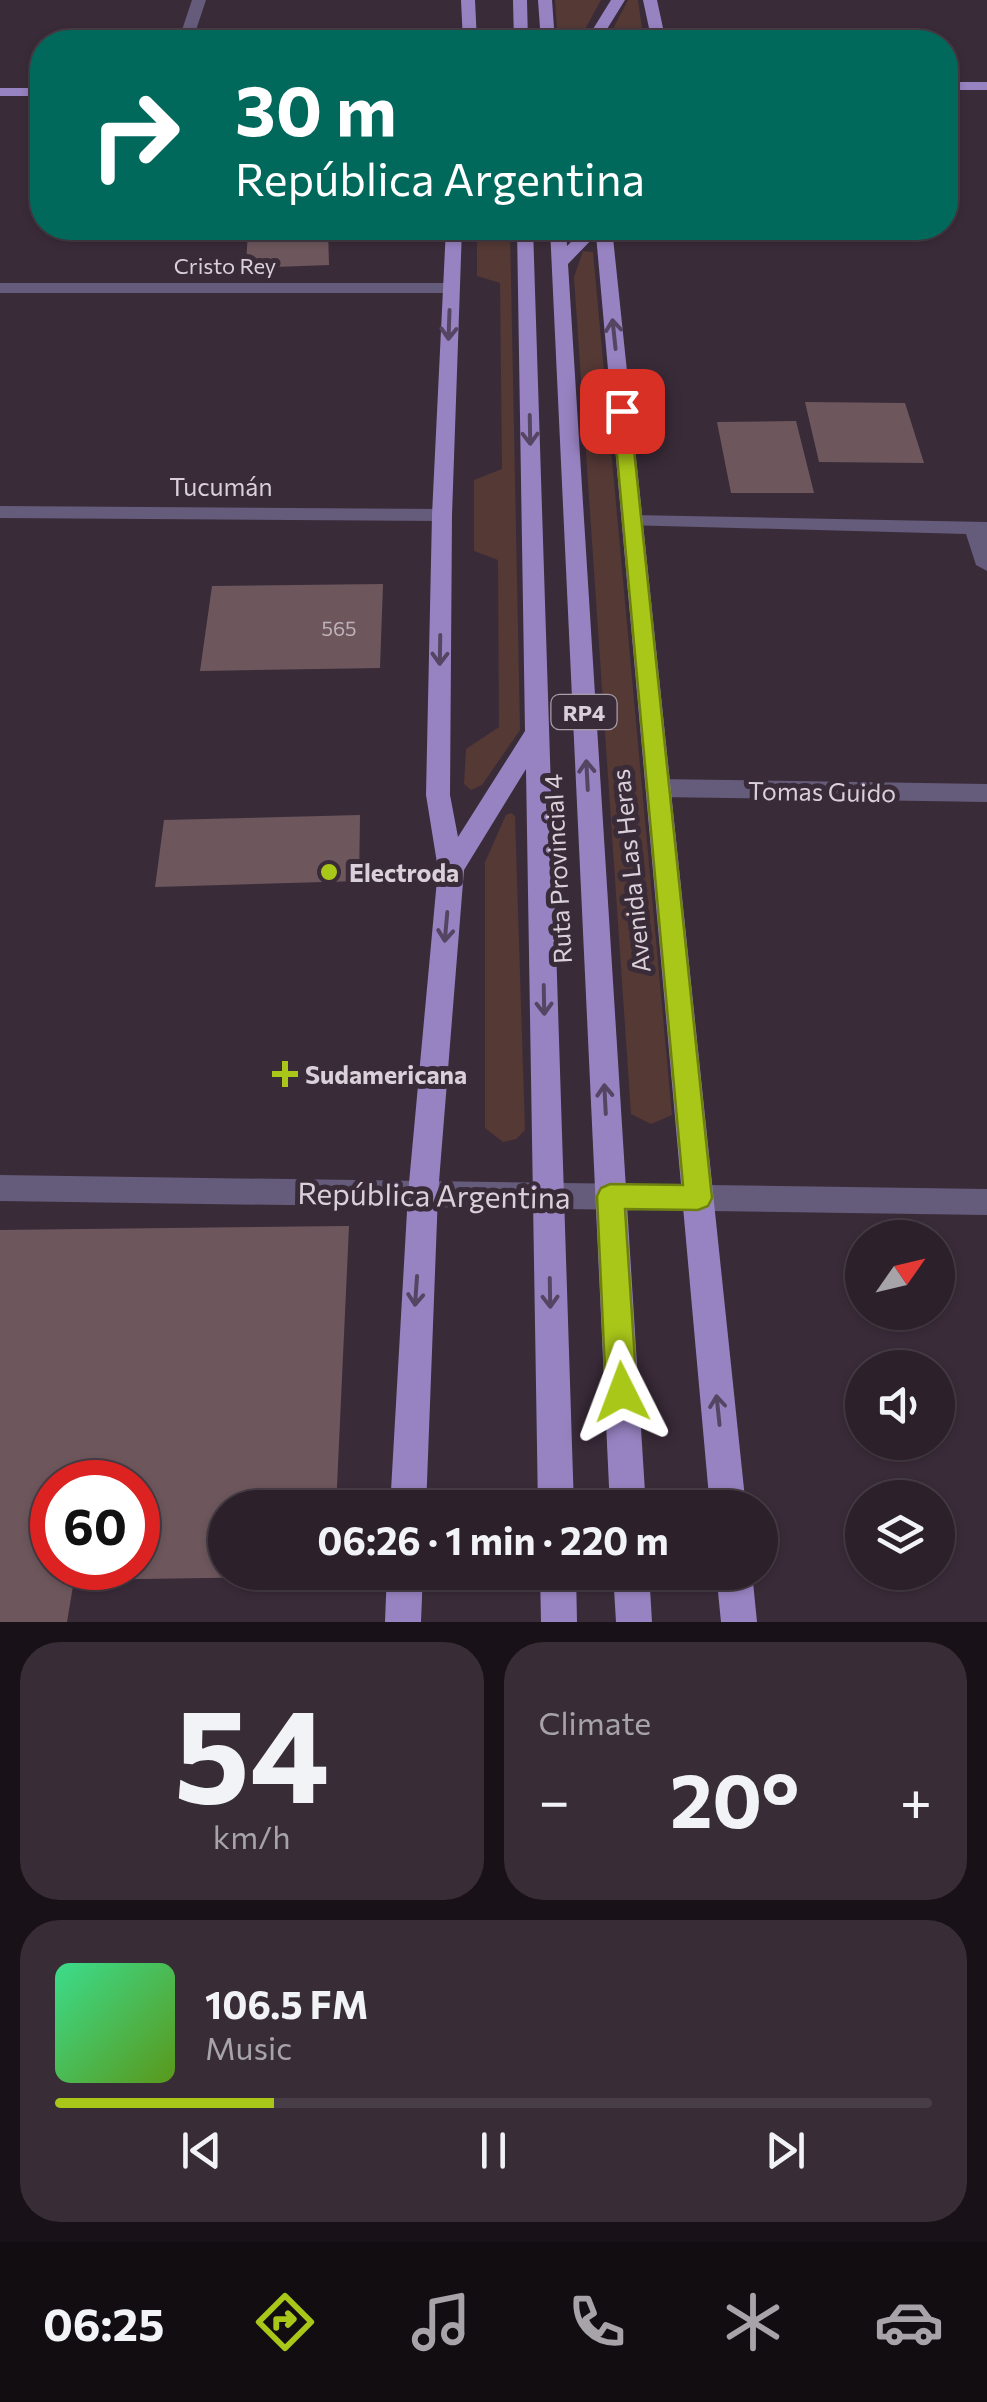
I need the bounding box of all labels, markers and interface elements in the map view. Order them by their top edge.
text: 30 m [235,65,397,150]
icon: right [70,70,200,200]
text: República Argentina [235,150,645,205]
street label: Cristo Rey [174,252,276,279]
one-way arrow [439,308,458,340]
one-way arrow [604,319,623,351]
pin [580,369,665,454]
icon: arrive [595,384,650,439]
one-way arrow [521,413,540,445]
street label: Tucumán [169,471,273,501]
house number: 565 [321,616,357,640]
one-way arrow [430,632,450,665]
road number: RP4 [552,695,616,729]
one-way arrow [577,759,596,791]
street label: Avenida Las Heras [604,768,656,974]
street label: Ruta Provincial 4 [537,773,577,965]
street label: Tomas Guido [748,775,896,807]
place label: Electroda [349,857,459,887]
marker: Electroda [318,861,340,883]
one-way arrow [436,910,455,942]
one-way arrow [535,983,554,1015]
place label: Sudamericana [305,1059,467,1089]
marker: Sudamericana [274,1063,296,1085]
one-way arrow [595,1084,614,1116]
street label: República Argentina [297,1173,571,1215]
north arrow [845,1220,955,1330]
map controls [845,1220,955,1590]
one-way arrow [407,1275,426,1307]
one-way arrow [541,1277,560,1309]
position arrow [570,1340,674,1444]
button: sound [845,1350,955,1460]
one-way arrow [709,1395,728,1427]
speed limit sign: 60 [30,1460,160,1590]
button: layers [845,1480,955,1590]
text: 06:26 · 1 min · 220 m [317,1516,669,1563]
text: 54 [174,1671,330,1830]
text: Climate [539,1702,651,1742]
text: 20° [670,1752,799,1843]
text: − [539,1765,570,1832]
text: + [900,1765,932,1832]
text: km/h [213,1816,291,1856]
text: 106.5 FM [205,1980,368,2027]
text: Music [205,2027,292,2067]
icon: previous [174,2123,229,2178]
icon: pause [466,2123,521,2178]
icon: next [758,2123,813,2178]
icon: directions [250,2287,320,2357]
icon: music [406,2287,476,2357]
icon: phone [562,2287,632,2357]
icon: climate [718,2287,788,2357]
icon: car [874,2287,944,2357]
text: 06:25 [43,2295,164,2350]

